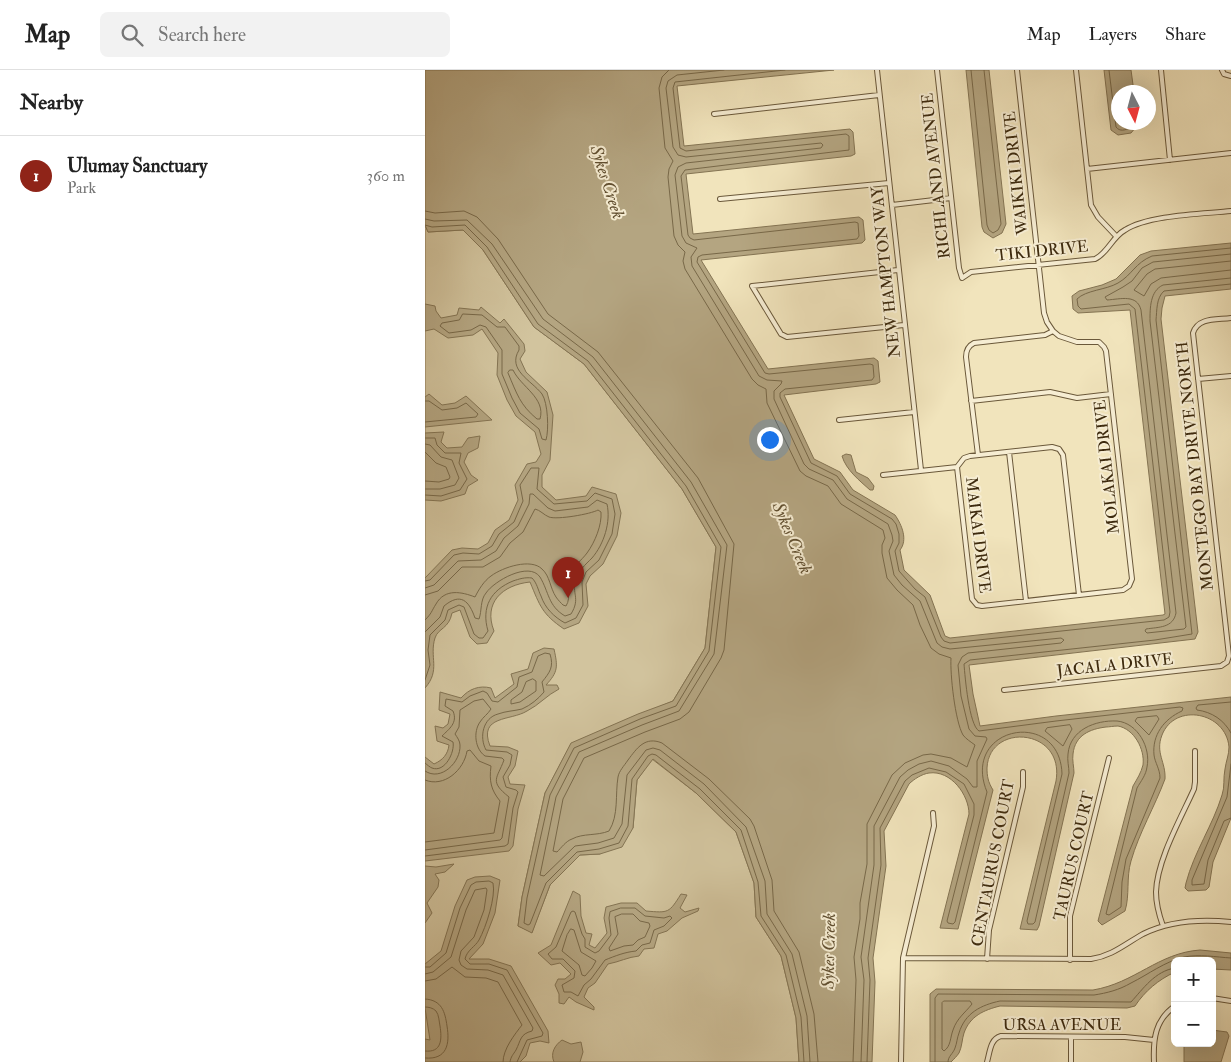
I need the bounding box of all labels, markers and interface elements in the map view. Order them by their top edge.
search box [100,12,450,57]
text: Map [25,19,70,50]
icon: search [118,21,146,49]
text: Search here [158,23,246,47]
text: Map [1027,23,1061,46]
text: Layers [1089,23,1137,46]
text: Share [1165,23,1206,46]
north arrow [1111,85,1156,130]
text: Nearby [20,89,83,116]
street label: RICHLAND AVENUE [917,92,955,260]
street label: WAIKIKI DRIVE [1000,110,1033,237]
water label: Sykes Creek [584,141,630,222]
text: Ulumay Sanctuary [67,154,207,178]
text: 1 [33,166,39,186]
text: 360 m [367,166,405,186]
text: Park [67,178,96,198]
street label: NEW HAMPTON WAY [867,184,905,359]
street label: TIKI DRIVE [995,236,1089,266]
street label: MONTEGO BAY DRIVE NORTH [1172,341,1218,591]
street label: MOLAKAI DRIVE [1090,399,1124,535]
your location [757,427,783,453]
street label: MAIKAI DRIVE [961,476,995,594]
water label: Sykes Creek [766,498,817,577]
pin: 1 [552,557,584,598]
street label: JACALA DRIVE [1055,649,1174,682]
street label: CENTAURUS COURT [967,778,1019,948]
street label: TAURUS COURT [1049,789,1099,923]
water label: Sykes Creek [817,913,841,990]
map controls [1171,957,1216,1047]
button: + [1171,957,1216,1002]
button: − [1171,1002,1216,1047]
street label: URSA AVENUE [1003,1015,1121,1035]

